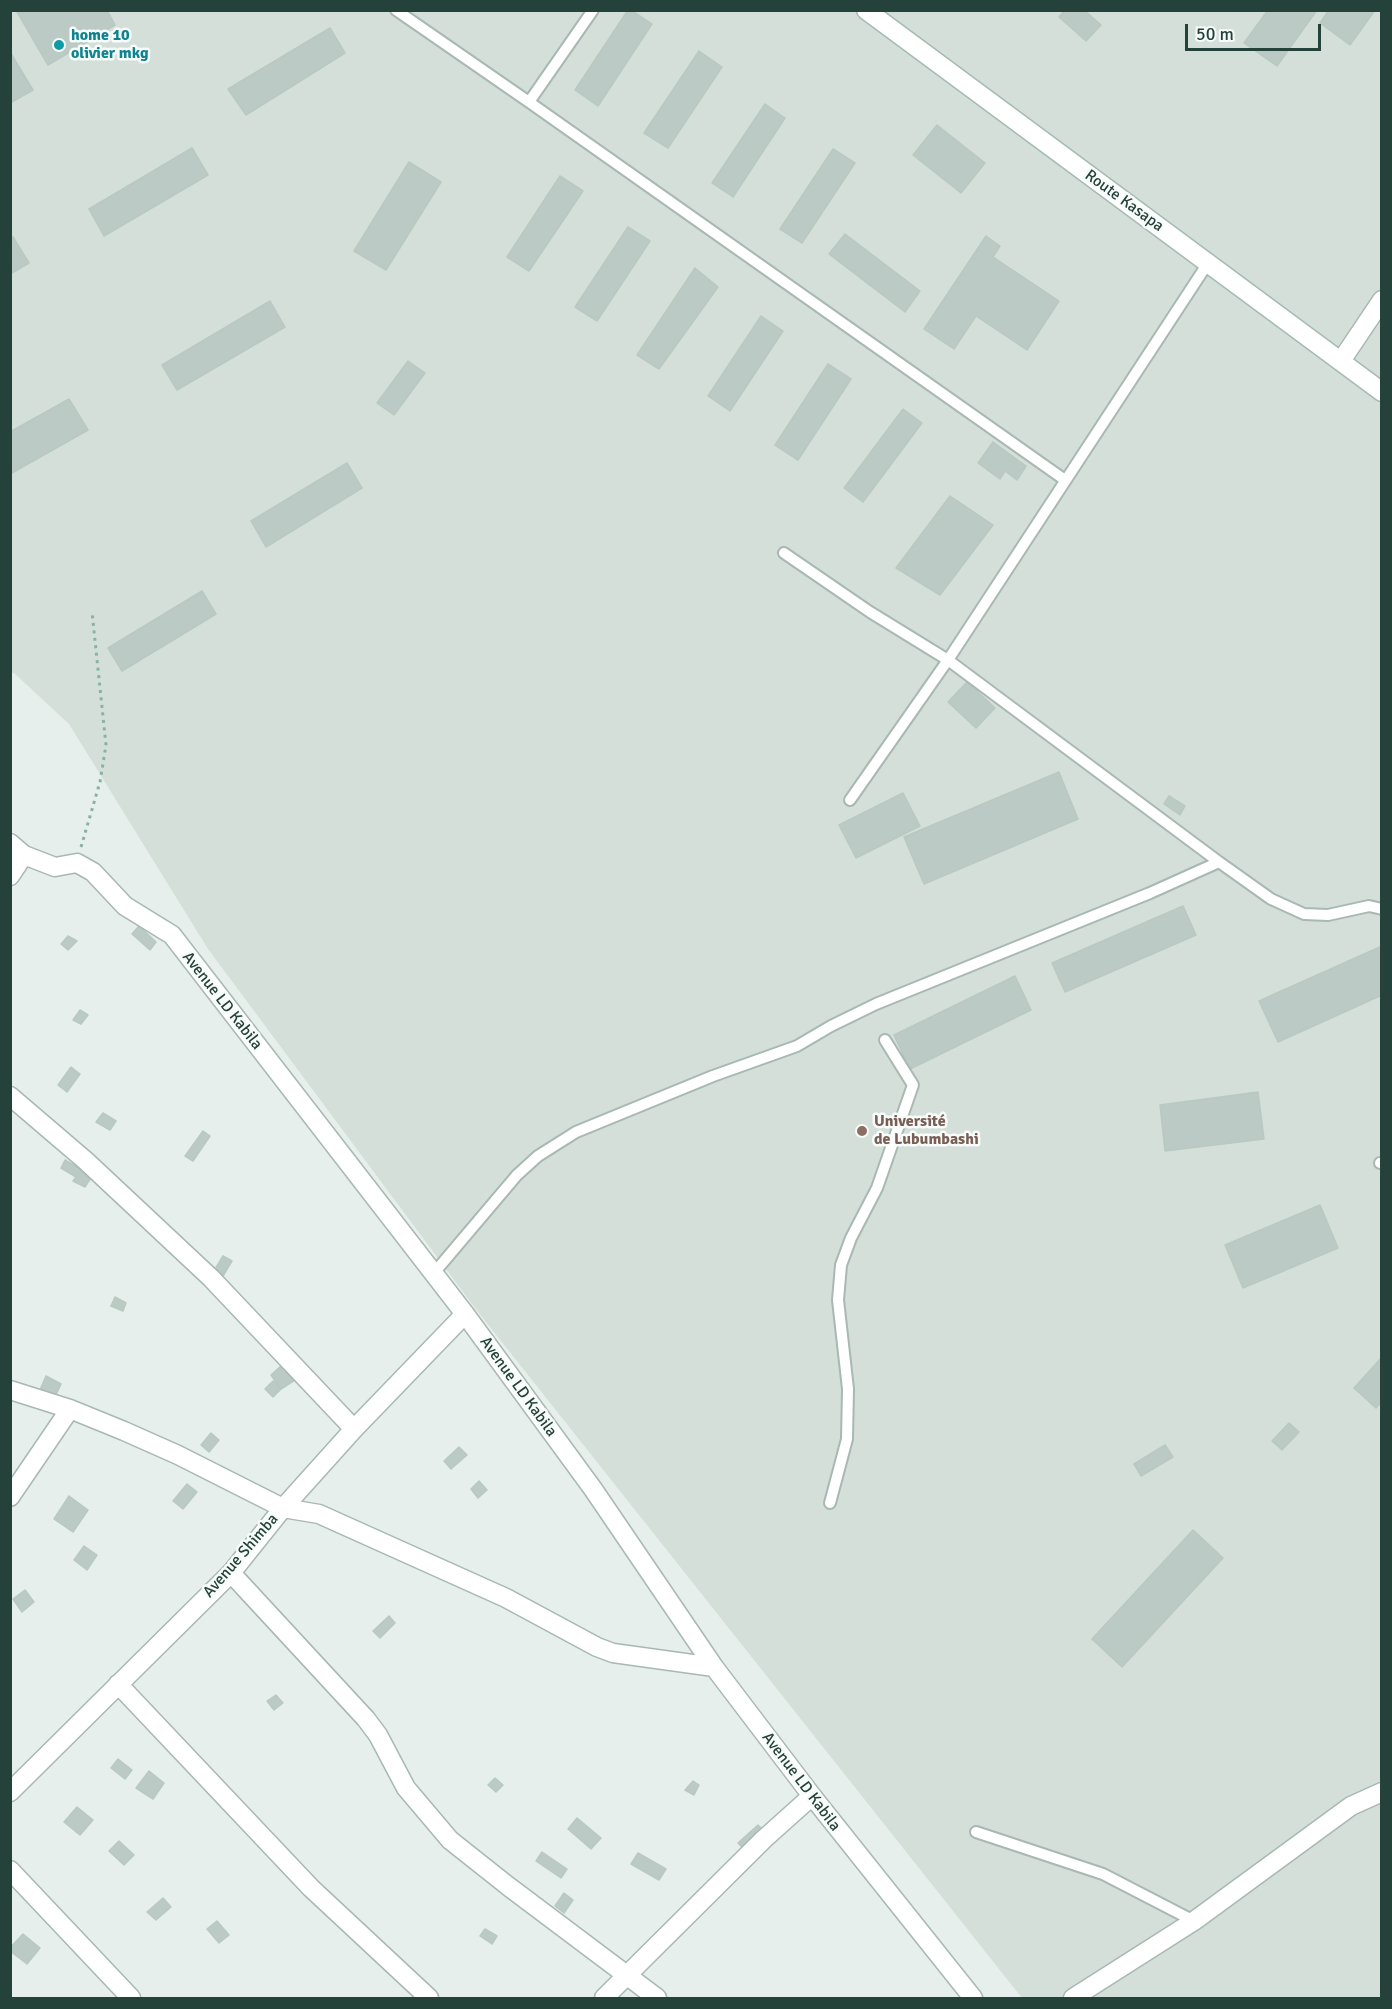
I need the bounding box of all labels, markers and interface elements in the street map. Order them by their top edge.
scale bar [1188,12,1324,50]
text: 50 m [1196,23,1234,45]
place label: home 10 olivier mkg [71,26,148,64]
marker: home 10 olivier mkg [52,38,66,52]
street label: Route Kasapa [1081,166,1167,236]
street label: Avenue LD Kabila [178,948,266,1054]
place label: Université de Lubumbashi [874,1112,979,1150]
marker: Université de Lubumbashi [855,1124,869,1138]
street label: Avenue LD Kabila [475,1333,561,1441]
street label: Avenue Shimba [199,1510,283,1602]
street label: Avenue LD Kabila [758,1729,844,1835]

